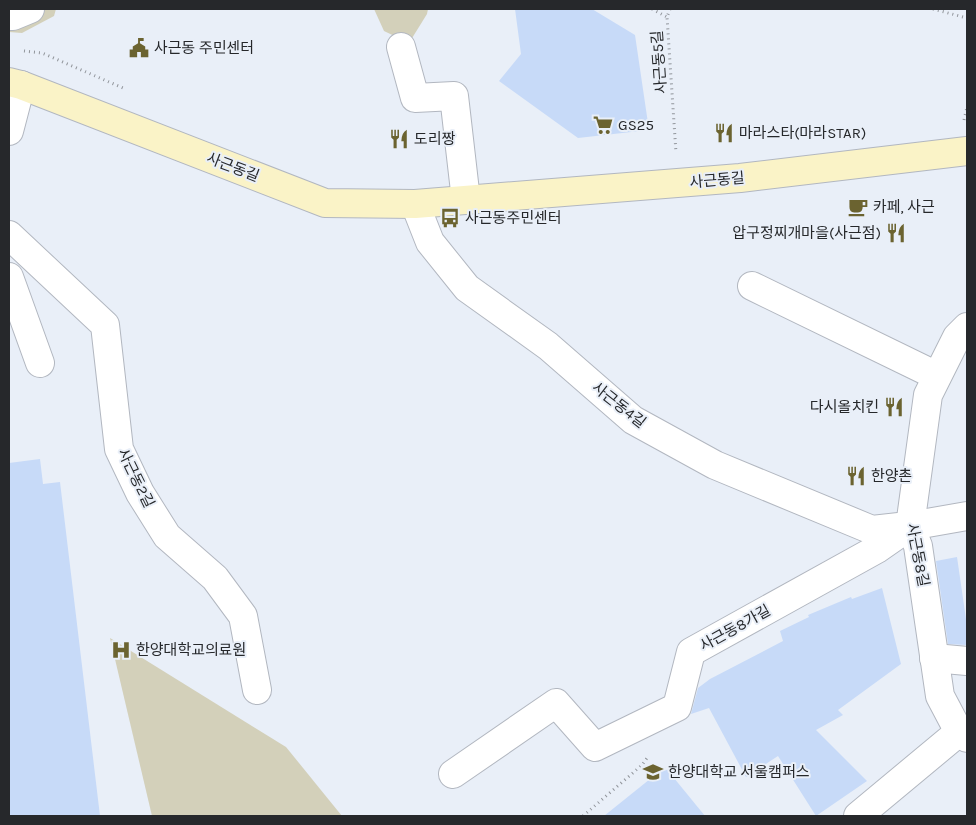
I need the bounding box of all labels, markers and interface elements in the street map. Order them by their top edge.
street label: 사근동5길 [648,30,670,94]
public building icon: 사근동 주민센터 [128,37,150,59]
place label: 사근동 주민센터 [154,39,254,57]
supermarket icon: GS25 [592,114,614,136]
place label: GS25 [618,116,654,134]
restaurant icon: 마라스타(마라STAR) [713,122,735,144]
place label: 마라스타(마라STAR) [739,124,866,142]
restaurant icon: 도리짱 [388,128,410,150]
place label: 도리짱 [414,130,456,148]
street label: 사근동길 [204,149,262,185]
street label: 사근동길 [689,169,745,191]
cafe icon: 카페, 사근 [847,196,869,218]
place label: 카페, 사근 [873,198,935,216]
bus stop icon: 사근동주민센터 [439,207,461,229]
place label: 사근동주민센터 [465,209,562,227]
restaurant icon: 압구정찌개마을(사근점) [885,222,907,244]
place label: 압구정찌개마을(사근점) [732,224,881,242]
street label: 사근동4길 [588,378,650,432]
restaurant icon: 다시올치킨 [883,396,905,418]
place label: 다시올치킨 [810,398,879,416]
street label: 사근동2길 [114,445,158,511]
restaurant icon: 한양촌 [845,465,867,487]
place label: 한양촌 [871,467,912,485]
street label: 사근동8길 [903,522,933,588]
street label: 사근동8가길 [696,601,774,655]
hospital icon: 한양대학교의료원 [110,639,132,661]
place label: 한양대학교의료원 [136,641,246,659]
school or university icon: 한양대학교 서울캠퍼스 [642,761,664,783]
place label: 한양대학교 서울캠퍼스 [668,763,810,781]

